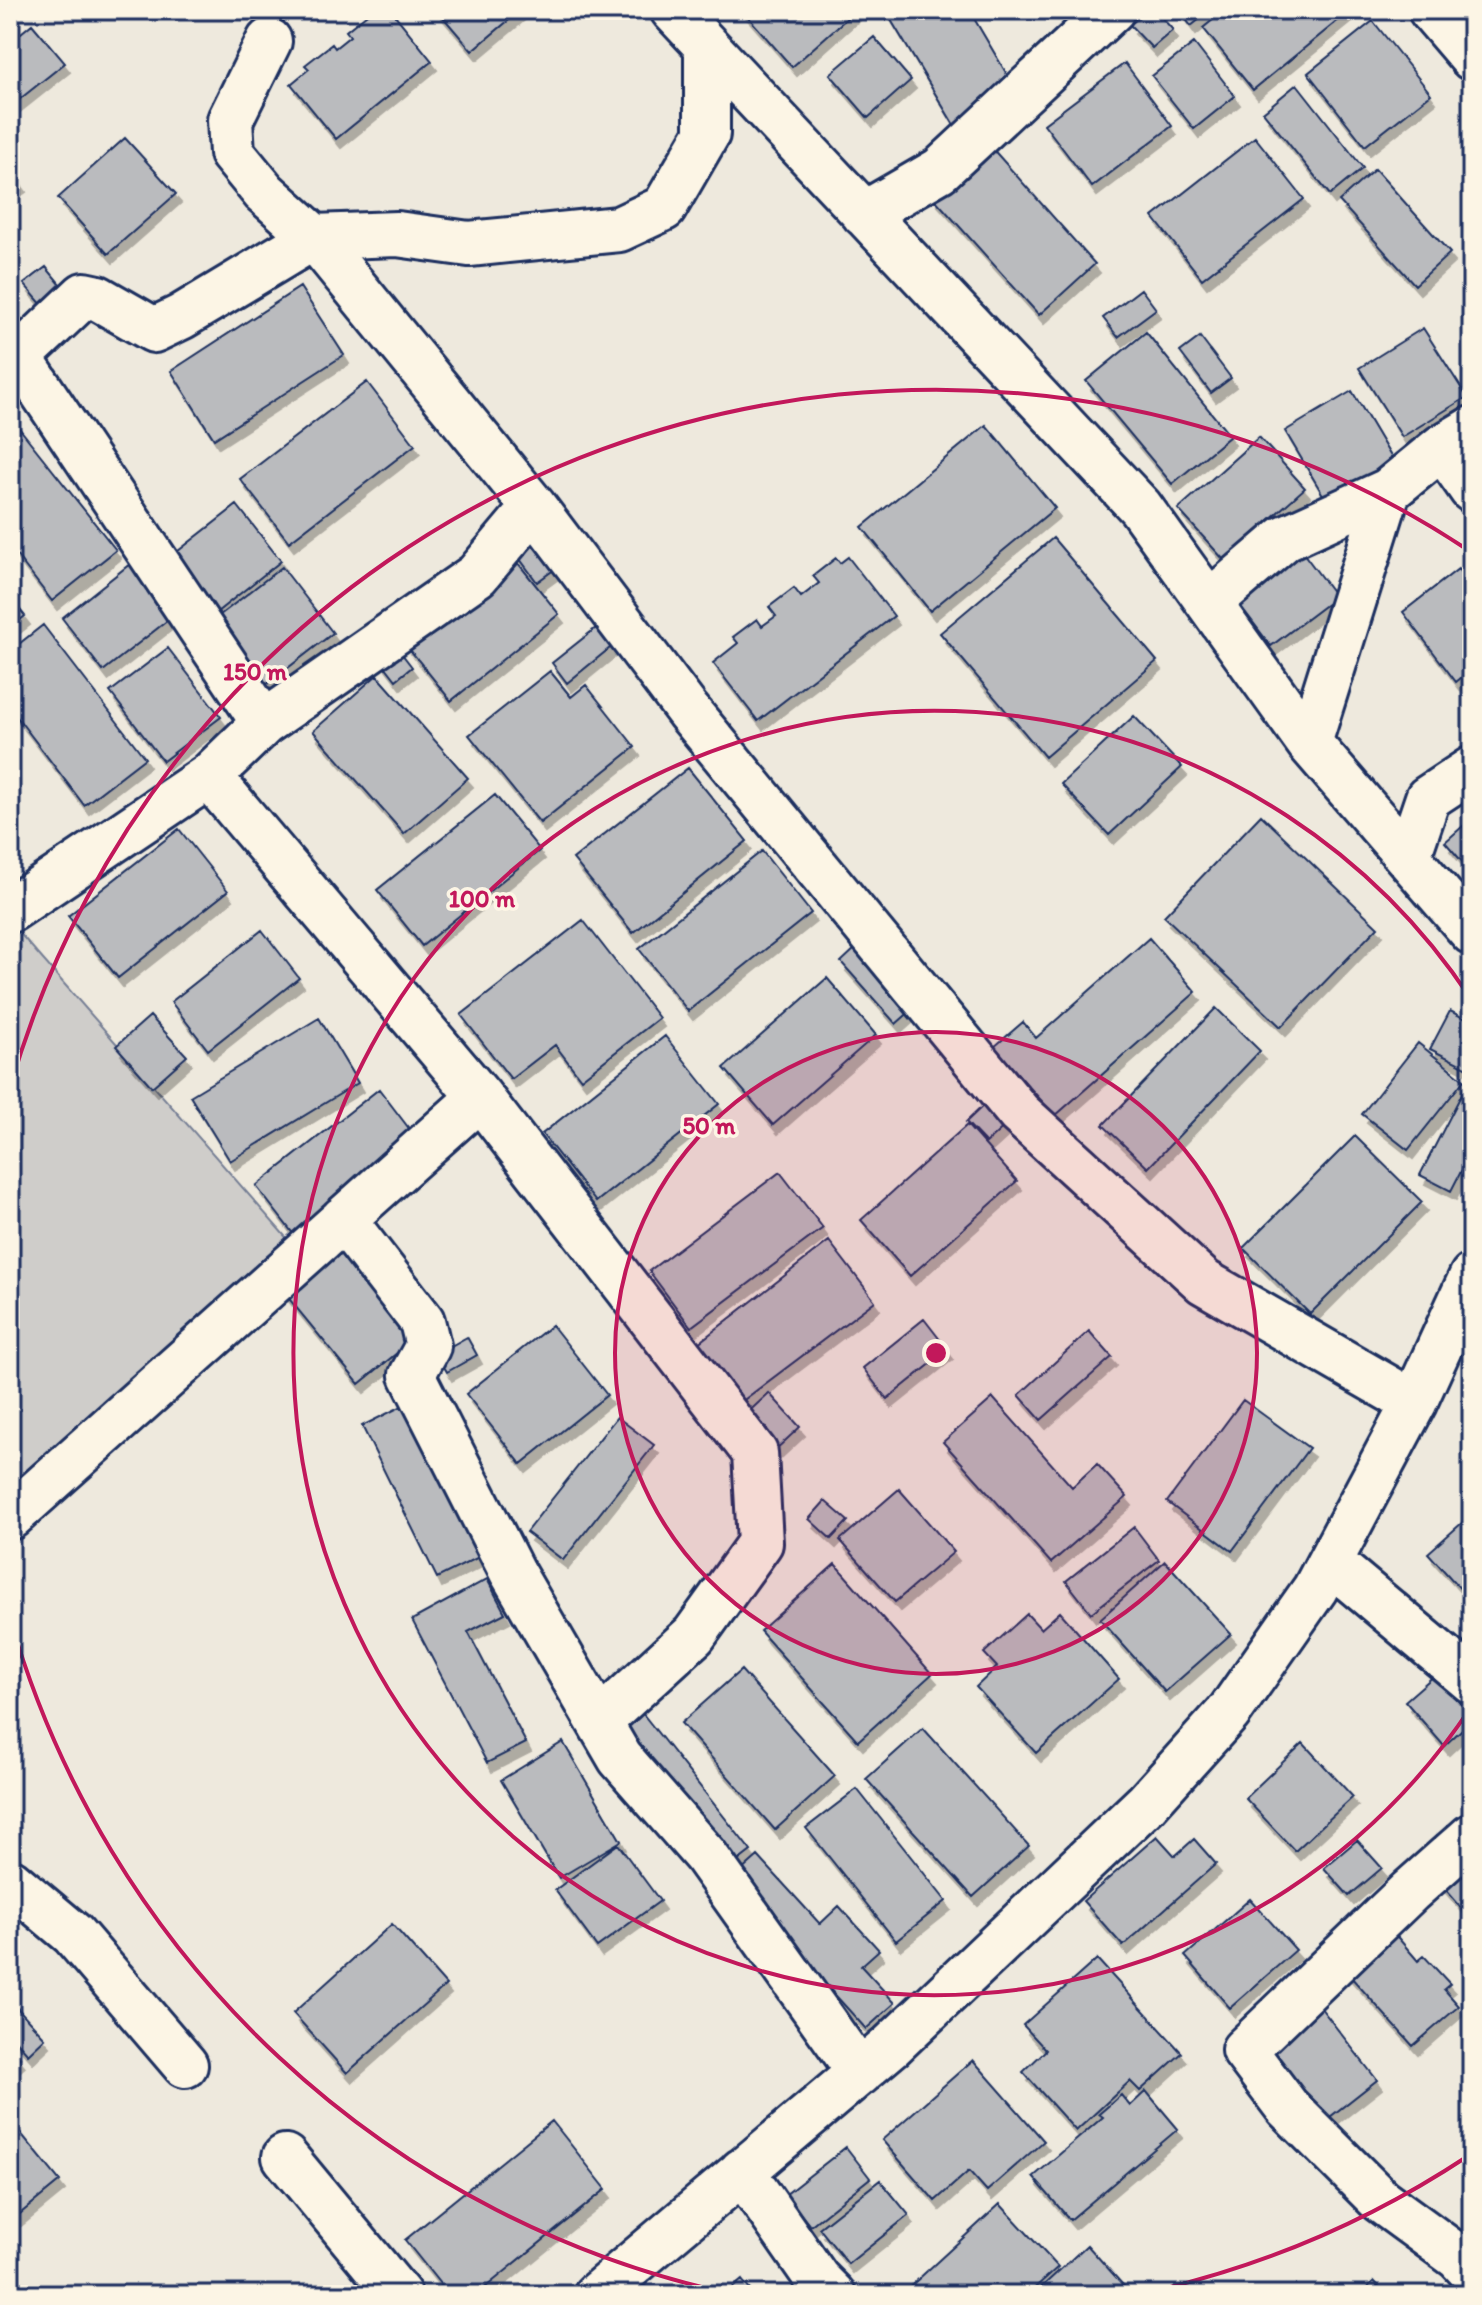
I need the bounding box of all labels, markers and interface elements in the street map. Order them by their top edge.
text: 150 m [223,657,288,686]
text: 100 m [449,884,516,913]
text: 50 m [683,1111,736,1140]
centre of rings [922,1339,950,1367]

